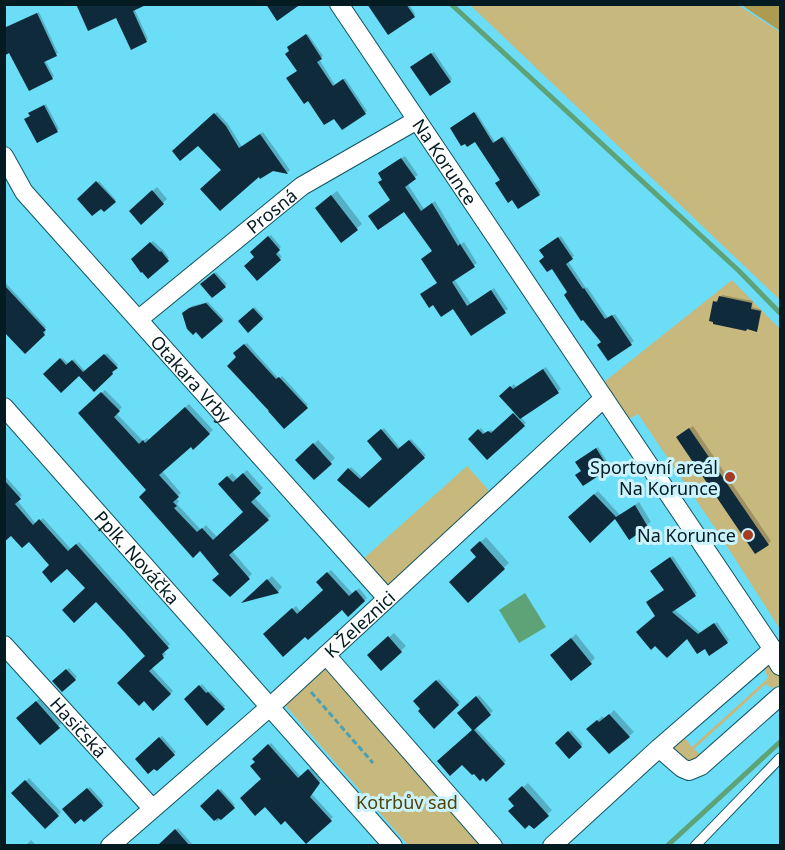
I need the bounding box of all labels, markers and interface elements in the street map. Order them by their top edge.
street label: Na Korunce [407,114,483,209]
street label: Prosná [241,183,302,239]
street label: Otakara Vrby [145,330,237,429]
place label: Sportovní areál Na Korunce [590,455,718,500]
marker: Sportovní areál Na Korunce [723,470,737,484]
street label: Pplk. Nováčka [89,505,185,609]
place label: Na Korunce [637,523,736,547]
marker: Na Korunce [741,528,755,542]
street label: K Železnici [319,585,400,663]
street label: Hasičská [45,692,112,763]
park label: Kotrbův sad [356,790,458,814]

